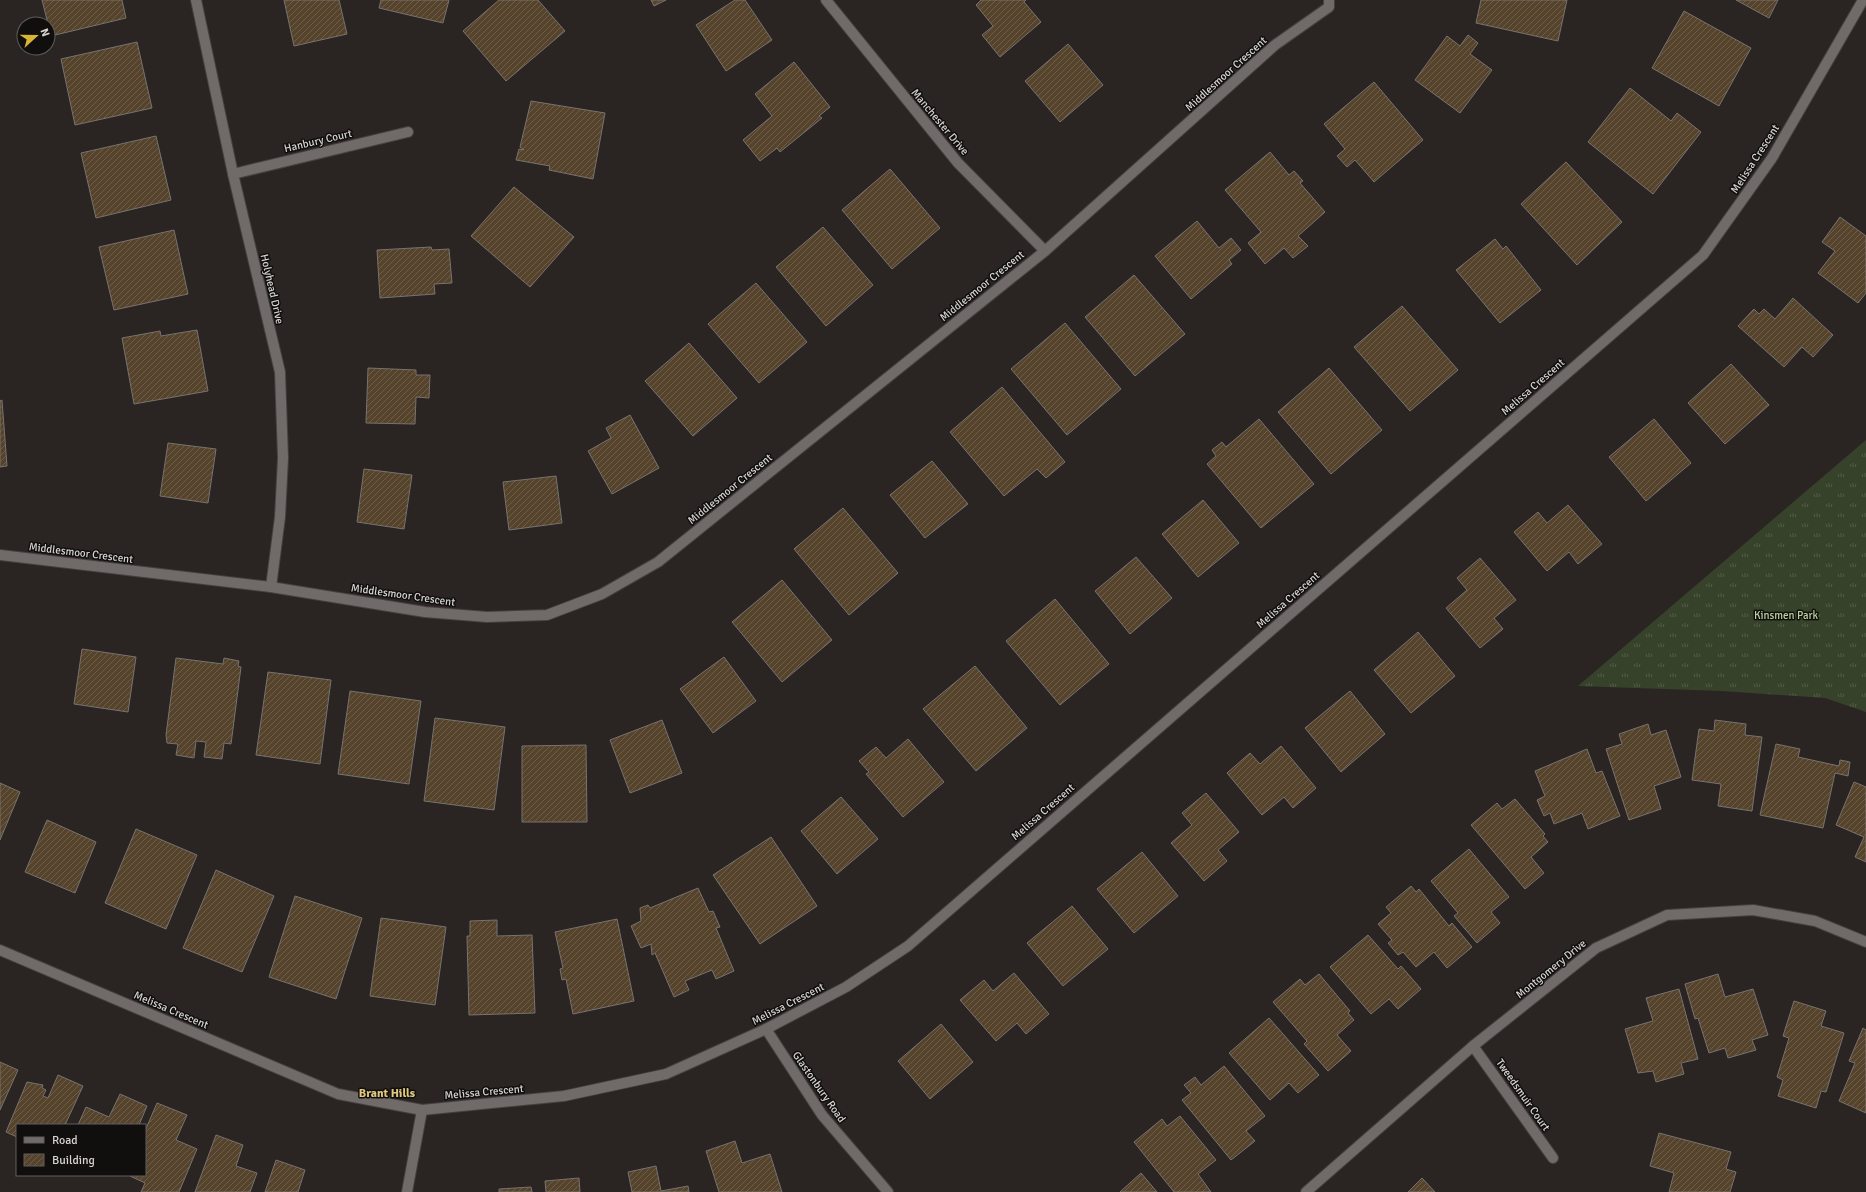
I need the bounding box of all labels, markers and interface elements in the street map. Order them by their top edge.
north arrow [16,16,56,56]
text: N [37,27,52,38]
street label: Middlesmoor Crescent [1183,34,1269,114]
street label: Manchester Drive [909,86,971,158]
street label: Melissa Crescent [1728,122,1782,196]
street label: Hanbury Court [283,127,353,155]
street label: Middlesmoor Crescent [937,248,1027,324]
street label: Holyhead Drive [258,253,286,325]
street label: Melissa Crescent [1499,356,1567,418]
street label: Middlesmoor Crescent [685,451,775,527]
street label: Middlesmoor Crescent [28,540,134,566]
street label: Melissa Crescent [1254,569,1322,631]
street label: Middlesmoor Crescent [350,581,456,609]
park label: Kinsmen Park [1754,609,1819,622]
street label: Melissa Crescent [1009,781,1077,843]
street label: Montgomery Drive [1513,937,1589,1001]
street label: Melissa Crescent [750,980,826,1028]
street label: Melissa Crescent [132,988,210,1032]
street label: Glastonbury Road [790,1049,848,1125]
street label: Tweedsmuir Court [1493,1057,1553,1134]
street label: Melissa Crescent [444,1082,524,1102]
district label: Brant Hills [359,1086,416,1101]
legend [16,1124,146,1176]
text: Road [52,1133,78,1148]
text: Building [52,1153,95,1168]

